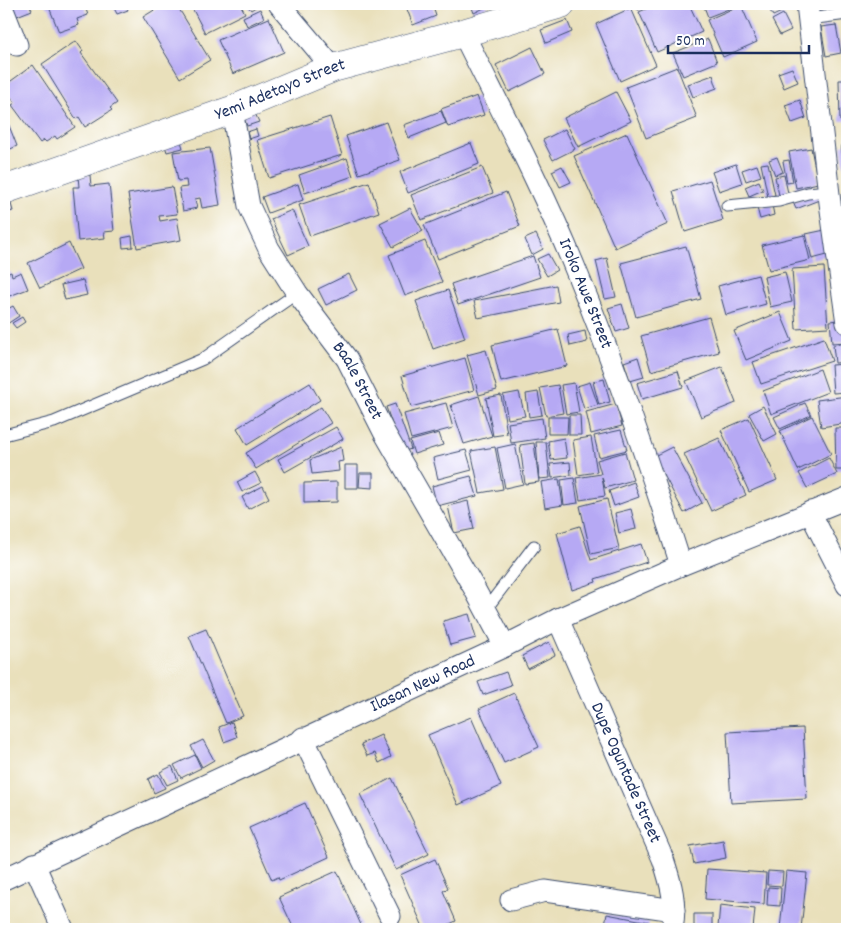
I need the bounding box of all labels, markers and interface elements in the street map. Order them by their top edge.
scale bar [668,22,810,54]
text: 50 m [676,31,705,53]
street label: Yemi Adetayo Street [212,53,349,127]
street label: Iroko Awe Street [552,235,618,353]
street label: Baale Street [326,337,389,425]
street label: Ilasan New Road [366,649,479,719]
street label: Dupe Oguntade Street [584,699,667,847]

